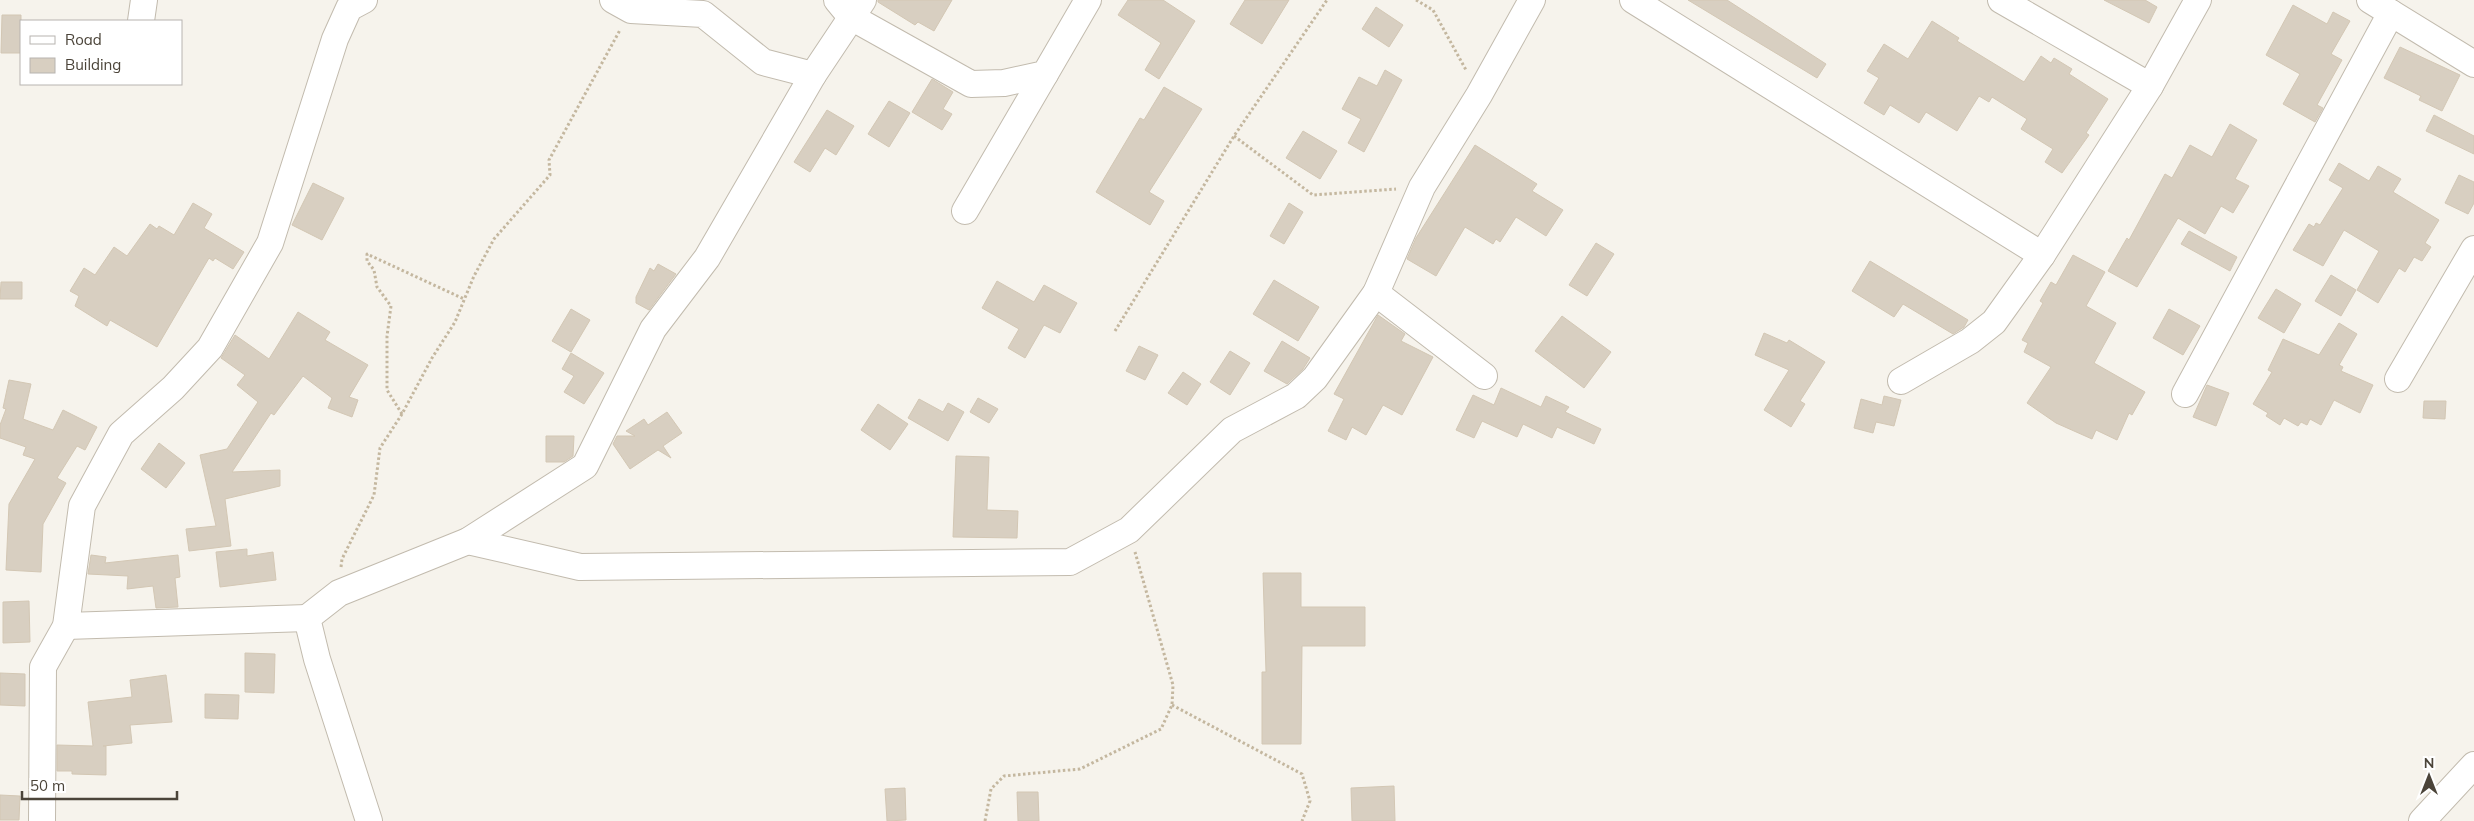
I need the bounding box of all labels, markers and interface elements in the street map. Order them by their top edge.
legend [20,20,182,85]
text: Road [65,30,102,49]
text: Building [65,55,121,74]
north arrow [2404,751,2454,801]
text: N [2424,754,2434,772]
scale bar [22,768,178,800]
text: 50 m [30,776,65,795]

